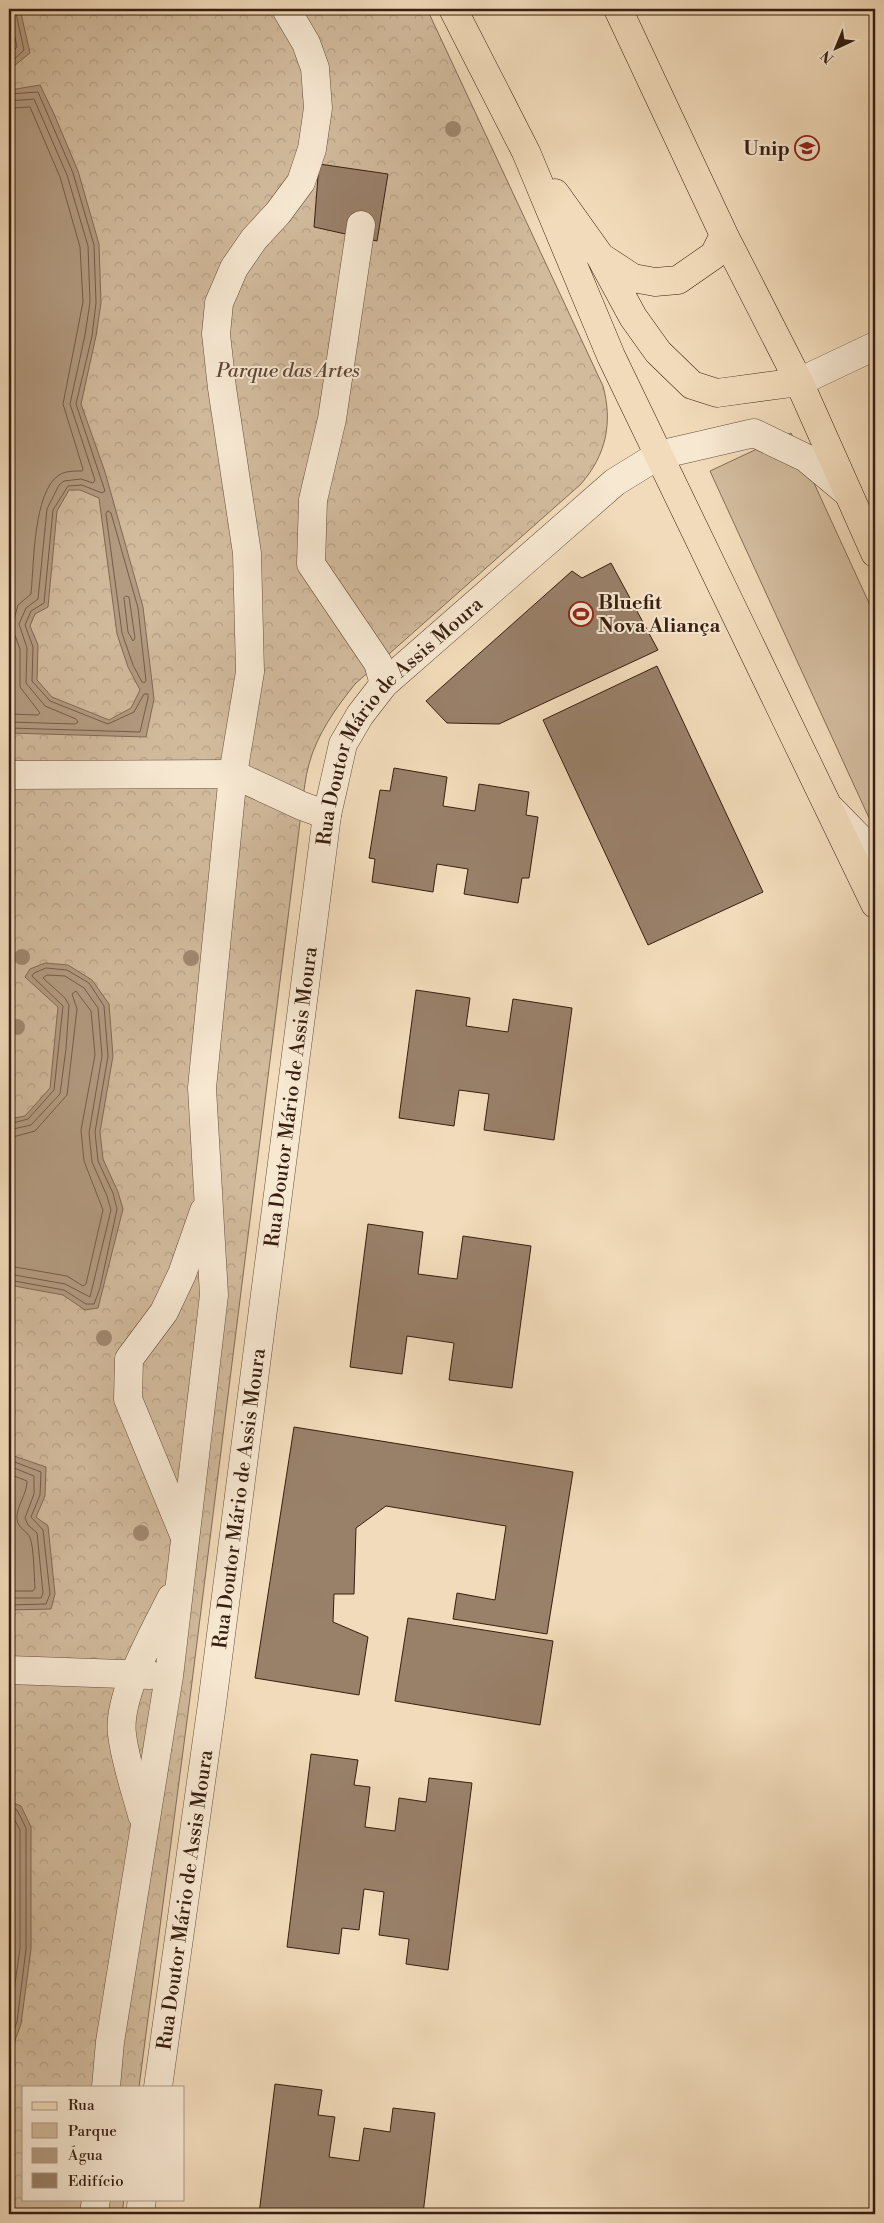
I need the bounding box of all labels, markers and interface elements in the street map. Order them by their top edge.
north arrow [812,22,862,72]
text: N [817,46,838,67]
school or university icon: Unip [794,135,820,161]
place label: Unip [743,137,790,162]
park label: Parque das Artes [215,359,360,384]
place label: Bluefit Nova Aliança [598,591,721,639]
street label: Rua Doutor Mário de Assis Moura [312,592,489,847]
sports icon: Bluefit Nova Aliança [568,601,594,627]
street label: Rua Doutor Mário de Assis Moura [260,944,324,1249]
street label: Rua Doutor Mário de Assis Moura [208,1346,272,1650]
street label: Rua Doutor Mário de Assis Moura [152,1748,220,2052]
legend [22,2086,185,2200]
text: Rua [68,2096,95,2115]
text: Parque [68,2122,117,2141]
text: Água [67,2145,103,2165]
text: Edifício [68,2172,124,2191]

